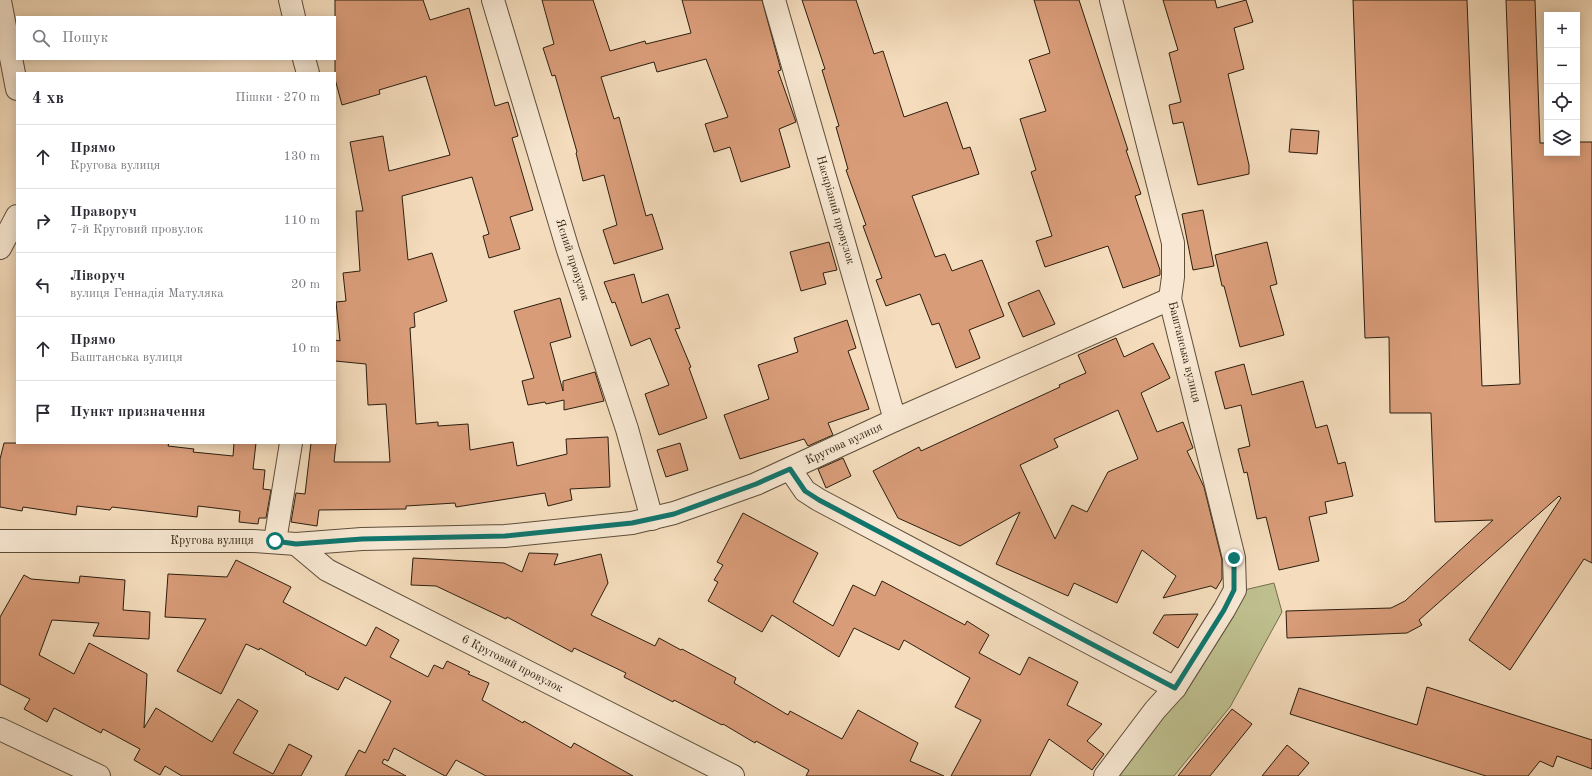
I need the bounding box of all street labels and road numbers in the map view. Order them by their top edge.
street label: Наскрізний провулок [814,154,857,266]
street label: Ясний провулок [553,218,591,302]
street label: Баштанська вулиця [1166,300,1202,404]
street label: Кругова вулиця [804,421,884,467]
street label: Кругова вулиця [170,535,254,547]
street label: 6 Круговий провулок [459,633,565,695]

